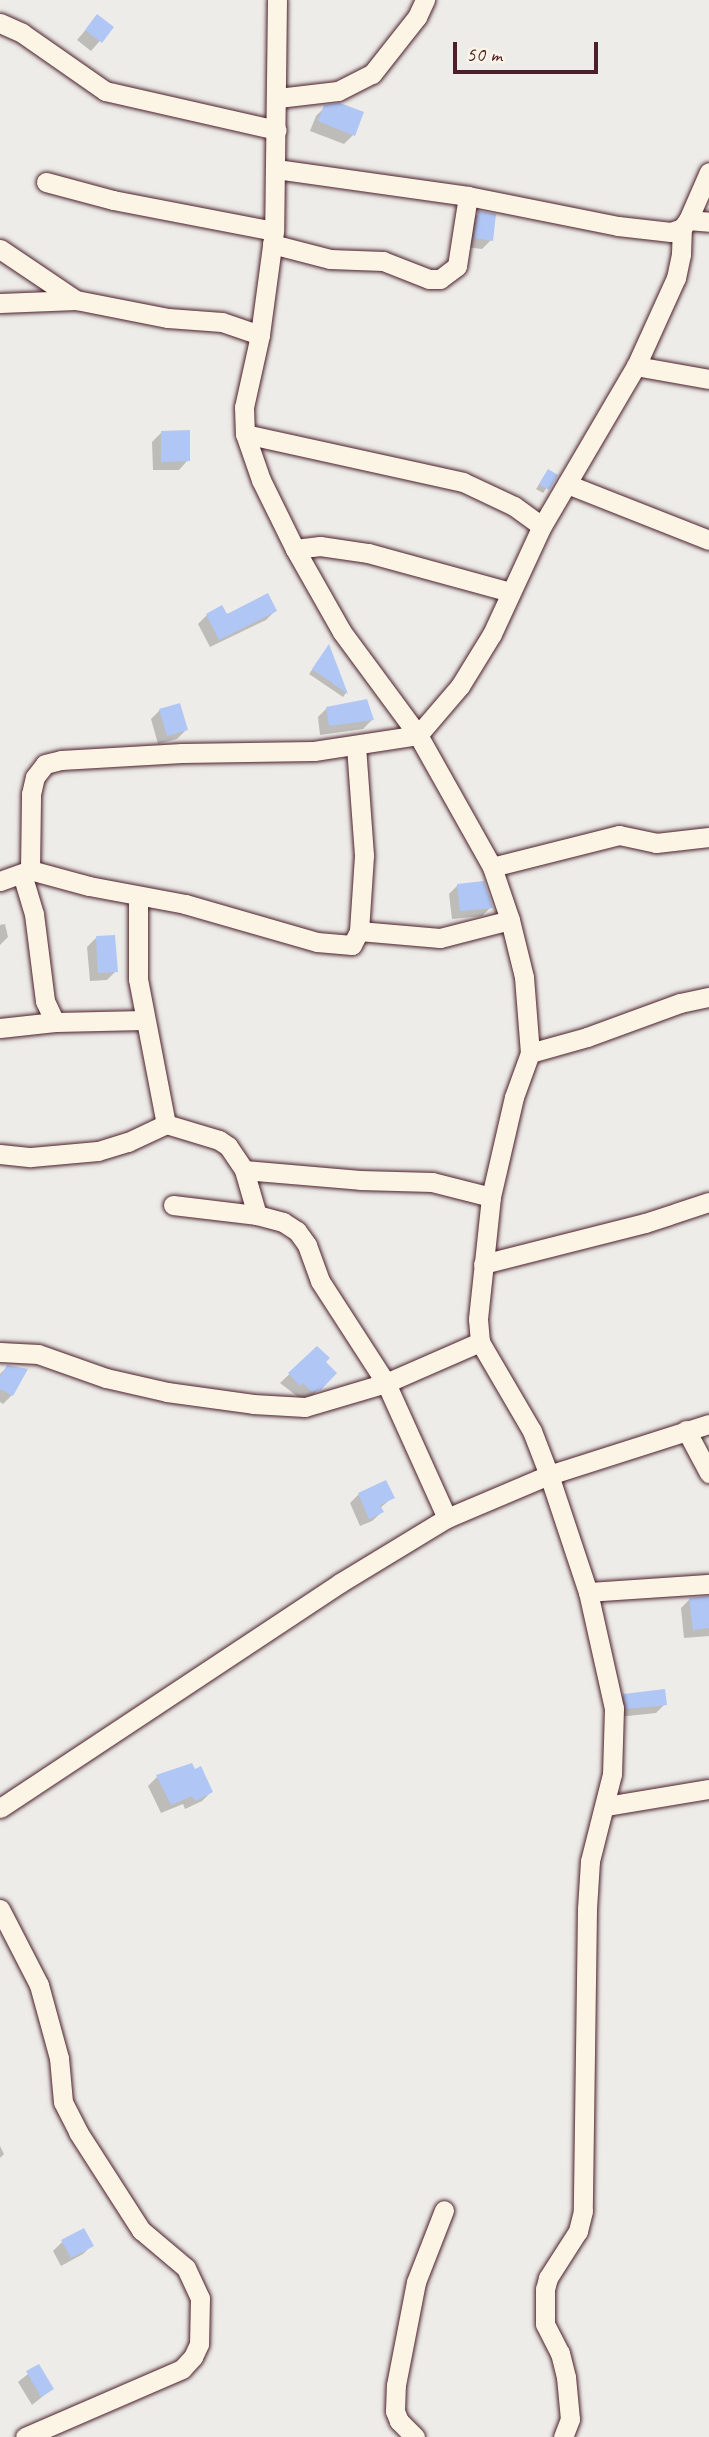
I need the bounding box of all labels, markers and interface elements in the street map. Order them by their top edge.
scale bar [457,28,602,72]
text: 50 m [466,41,502,67]

